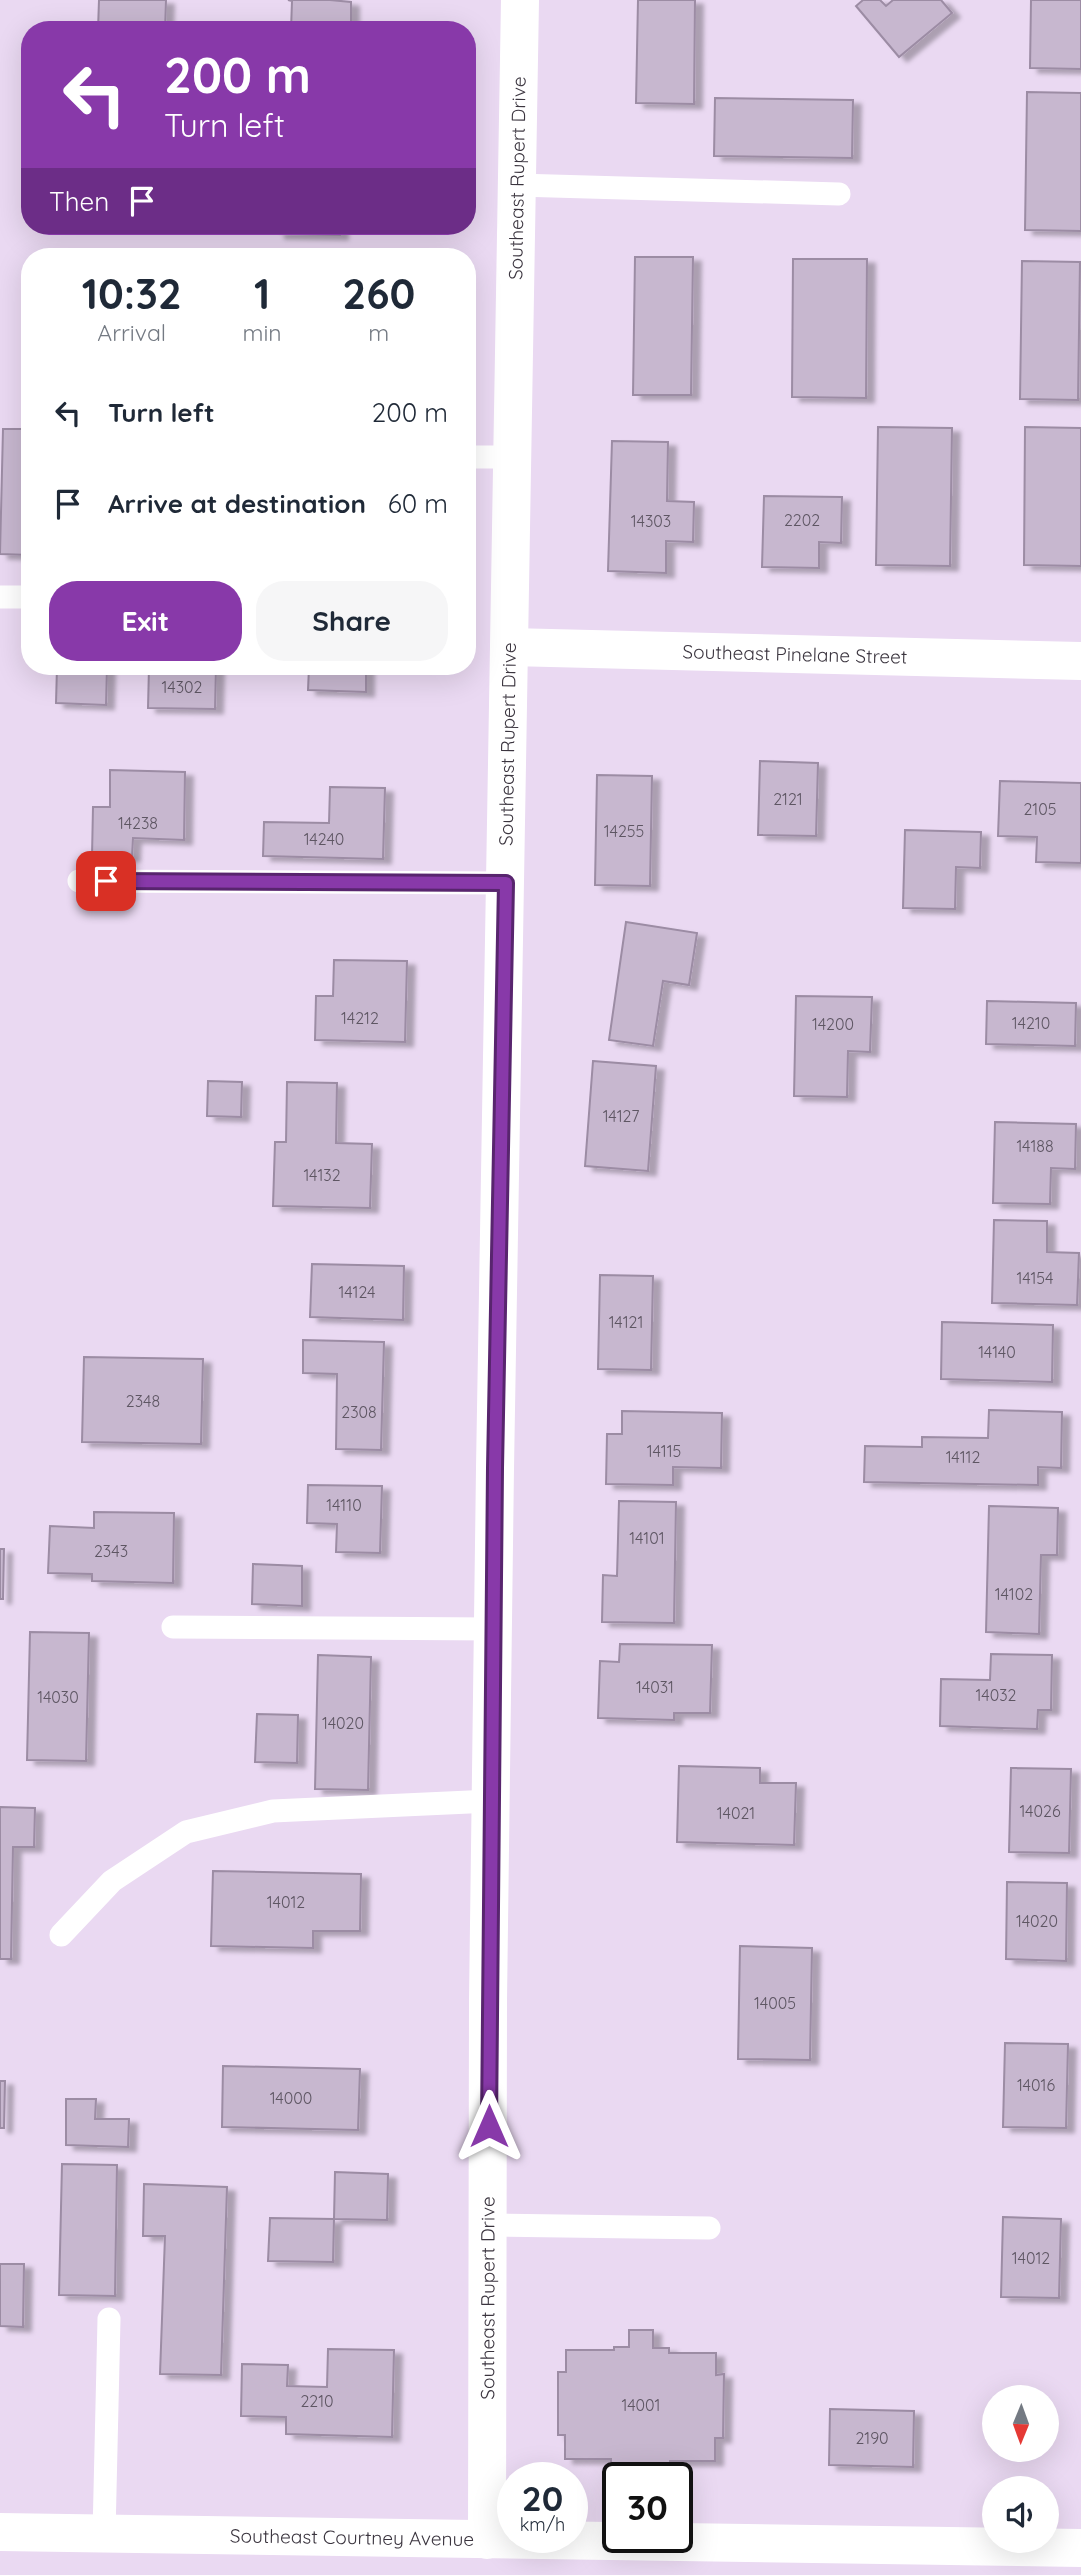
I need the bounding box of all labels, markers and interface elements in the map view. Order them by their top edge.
text: 200 m [164,44,311,105]
icon: left [49,49,140,140]
street label: Southeast Rupert Drive [503,76,531,280]
text: Turn left [164,105,285,145]
icon: arrive [123,182,161,220]
text: Then [49,185,109,218]
text: 10:32 [82,267,182,320]
text: 1 [254,267,270,320]
text: 260 [342,267,415,320]
text: Arrival [97,318,166,347]
text: min [242,318,282,347]
text: m [368,318,389,347]
icon: left [49,394,87,432]
text: Turn left [108,396,215,429]
text: 200 m [372,396,448,429]
icon: arrive [49,485,87,523]
text: Arrive at destination [108,487,366,520]
text: 60 m [388,487,448,520]
house number: 2202 [784,510,820,530]
house number: 14303 [631,511,671,531]
button: Exit [49,581,242,661]
button: Share [256,581,448,661]
street label: Southeast Pinelane Street [682,639,908,669]
street label: Southeast Rupert Drive [494,642,521,846]
house number: 14302 [162,677,203,697]
house number: 2121 [773,789,803,809]
house number: 2105 [1023,799,1057,819]
house number: 14238 [118,813,158,833]
house number: 14255 [604,821,644,841]
house number: 14240 [304,829,344,849]
pin [76,851,136,911]
icon: arrive [87,862,125,900]
house number: 14212 [341,1008,379,1028]
house number: 14210 [1012,1013,1050,1033]
house number: 14200 [812,1014,854,1034]
house number: 14127 [603,1106,639,1126]
house number: 14188 [1016,1136,1054,1156]
house number: 14132 [303,1165,341,1185]
house number: 14154 [1016,1268,1054,1288]
house number: 14124 [339,1282,375,1302]
house number: 14121 [609,1312,643,1332]
house number: 14140 [978,1342,1016,1362]
house number: 2348 [126,1391,160,1411]
house number: 2308 [341,1402,377,1422]
house number: 14115 [647,1441,681,1461]
house number: 14112 [946,1447,980,1467]
house number: 14110 [326,1495,362,1515]
house number: 14101 [629,1528,665,1548]
house number: 2343 [94,1541,128,1561]
house number: 14102 [995,1584,1033,1604]
house number: 14031 [636,1677,674,1697]
house number: 14032 [976,1685,1017,1705]
house number: 14030 [37,1687,79,1707]
house number: 14020 [322,1713,364,1733]
house number: 14026 [1019,1801,1061,1821]
house number: 14021 [717,1803,755,1823]
house number: 14012 [267,1892,305,1912]
house number: 14020 [1016,1911,1058,1931]
house number: 14005 [754,1993,796,2013]
house number: 14016 [1017,2075,1055,2095]
house number: 14000 [270,2088,312,2108]
position arrow [452,2089,526,2163]
street label: Southeast Rupert Drive [475,2196,500,2400]
house number: 14012 [1012,2248,1050,2268]
north arrow [982,2385,1059,2462]
map controls [982,2385,1059,2553]
house number: 2210 [300,2391,334,2411]
house number: 14001 [621,2395,661,2415]
house number: 2190 [855,2428,889,2448]
speed limit sign: 30 [602,2462,693,2553]
text: 20 [522,2476,563,2520]
button: sound [982,2476,1059,2553]
text: km/h [520,2513,565,2536]
street label: Southeast Courtney Avenue [230,2523,474,2551]

